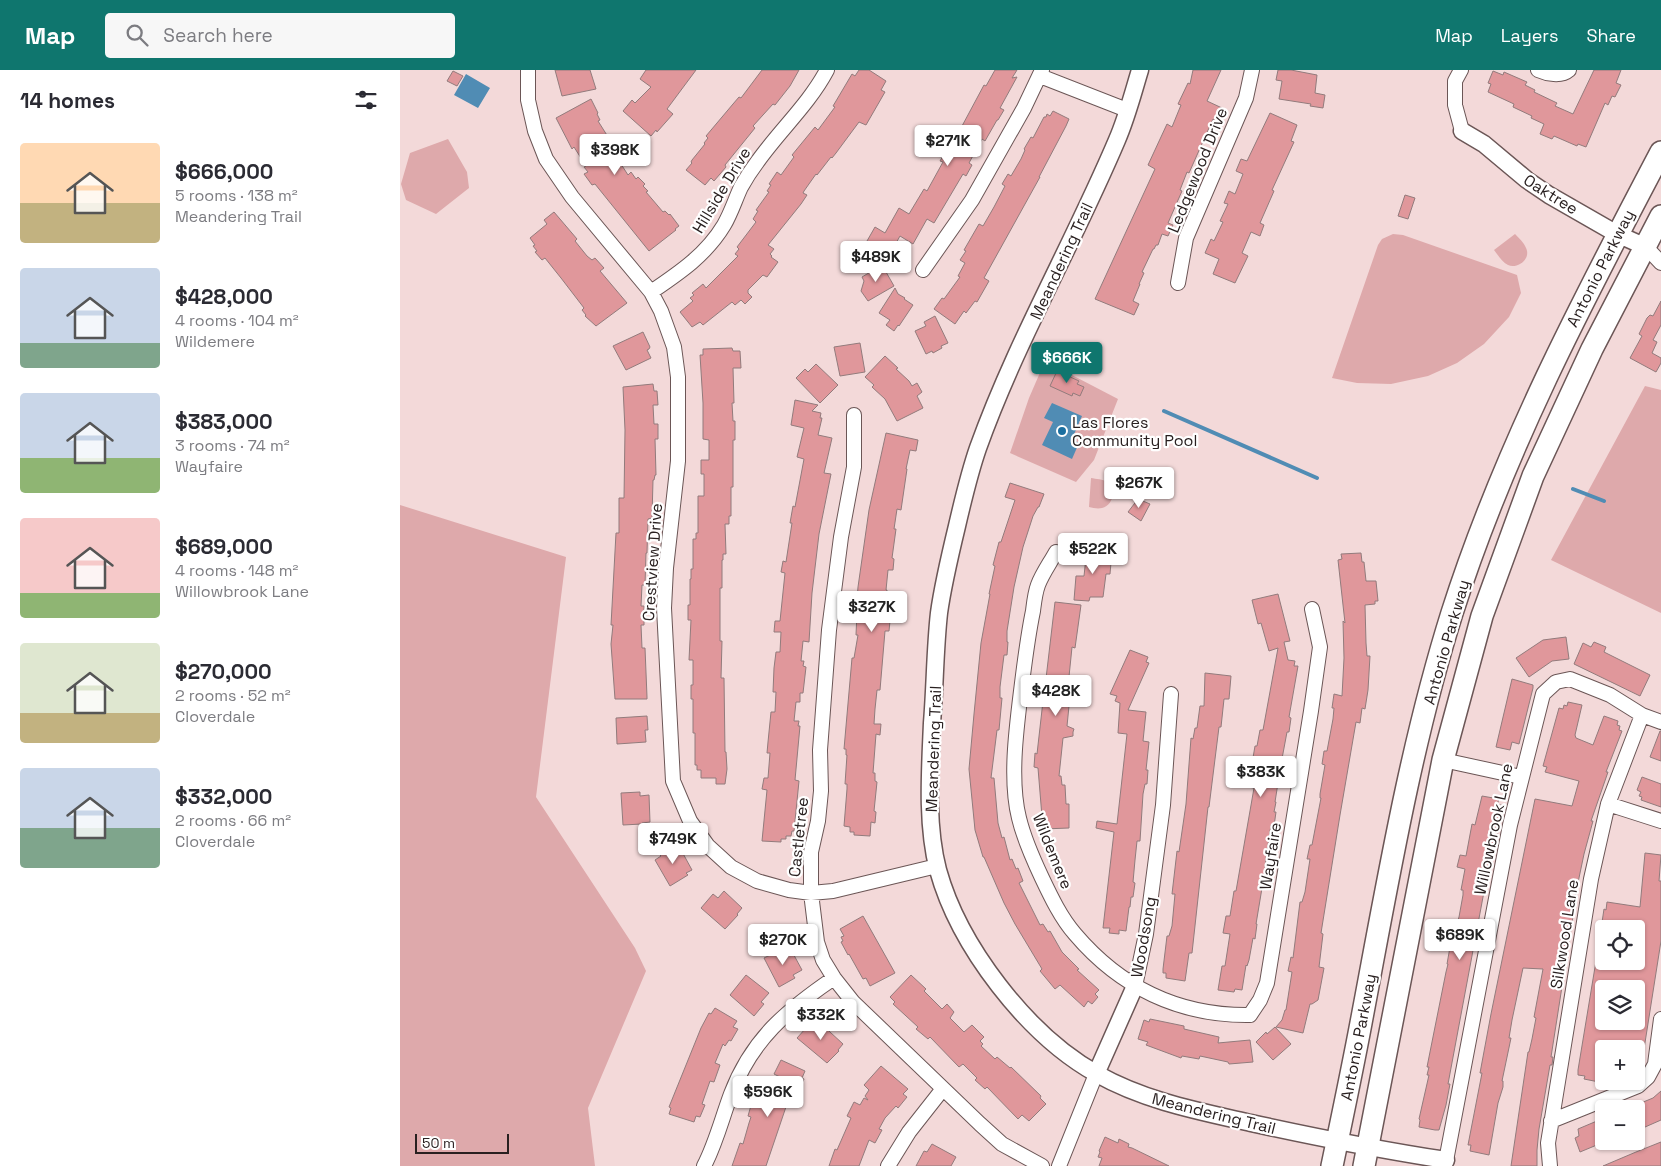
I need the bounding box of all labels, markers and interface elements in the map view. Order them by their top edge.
search box [105,13,455,58]
text: Map [25,20,75,51]
icon: search [123,21,151,49]
text: Search here [163,23,273,48]
text: Map [1435,24,1473,47]
text: Layers [1501,24,1558,47]
text: Share [1586,24,1636,47]
icon: filters [352,86,380,114]
text: 14 homes [20,87,115,114]
street label: Ledgewood Drive [1163,104,1232,236]
pin: $271K [913,124,983,167]
text: $271K [926,130,971,151]
pin: $398K [580,134,650,176]
text: $398K [591,139,639,160]
street label: Hillside Drive [687,143,755,237]
text: $666,000 [175,158,273,185]
icon: home [60,163,120,223]
street label: Oaktree [1519,169,1582,219]
text: 5 rooms · 138 m² [175,185,298,206]
street label: Meandering Trail [1025,199,1098,323]
text: Meandering Trail [175,206,302,227]
street label: Antonio Parkway [1562,206,1639,331]
pin: $489K [841,240,911,283]
text: $489K [851,246,901,267]
text: $428,000 [175,283,273,310]
icon: home [60,288,120,348]
text: 4 rooms · 104 m² [175,310,299,331]
text: Wildemere [175,331,255,352]
pin: $666K [1032,342,1102,384]
text: $666K [1042,347,1092,368]
text: $383,000 [175,408,273,435]
place label: Las Flores Community Pool [1072,412,1197,451]
icon: home [60,413,120,473]
marker: Las Flores Community Pool [1056,425,1068,437]
text: 3 rooms · 74 m² [175,435,290,456]
text: Wayfaire [175,456,243,477]
pin: $267K [1104,466,1174,509]
text: $267K [1115,472,1163,493]
street label: Crestview Drive [638,502,667,622]
pin: $522K [1058,532,1128,575]
text: $689,000 [175,533,273,560]
icon: home [60,538,120,598]
text: $522K [1069,538,1117,559]
text: 4 rooms · 148 m² [175,560,298,581]
street label: Antonio Parkway [1419,577,1474,707]
text: Willowbrook Lane [175,581,309,602]
pin: $327K [837,590,907,633]
text: $327K [848,596,896,617]
text: $270,000 [175,658,272,685]
icon: home [60,663,120,723]
pin: $428K [1021,674,1091,717]
text: $428K [1032,680,1081,701]
text: 2 rooms · 52 m² [175,685,291,706]
street label: Meandering Trail [921,685,946,813]
text: Cloverdale [175,706,255,727]
pin: $383K [1226,756,1296,798]
text: $383K [1237,761,1285,782]
street label: Willowbrook Lane [1469,761,1518,897]
text: $332,000 [175,783,272,810]
icon: home [60,788,120,848]
street label: Castletree [784,796,813,878]
text: 2 rooms · 66 m² [175,810,291,831]
street label: Wildemere [1028,810,1077,892]
street label: Wayfaire [1255,821,1286,891]
pin: $749K [638,822,708,865]
text: $749K [649,828,697,849]
text: Cloverdale [175,831,255,852]
street label: Silkwood Lane [1545,878,1583,990]
street label: Woodsong [1126,895,1161,979]
pin: $689K [1425,918,1495,961]
map controls [1595,920,1645,1150]
button: locate [1595,920,1645,970]
pin: $270K [748,924,818,966]
text: $689K [1435,924,1485,945]
text: $270K [759,929,807,950]
street label: Antonio Parkway [1336,972,1381,1102]
button: layers [1595,980,1645,1030]
pin: $332K [786,998,856,1041]
text: $332K [797,1004,845,1025]
button: + [1595,1040,1645,1090]
pin: $596K [733,1076,803,1118]
text: $596K [743,1081,793,1102]
street label: Meandering Trail [1150,1088,1278,1139]
button: − [1595,1100,1645,1150]
scale bar [415,1131,509,1154]
text: 50 m [422,1134,455,1152]

